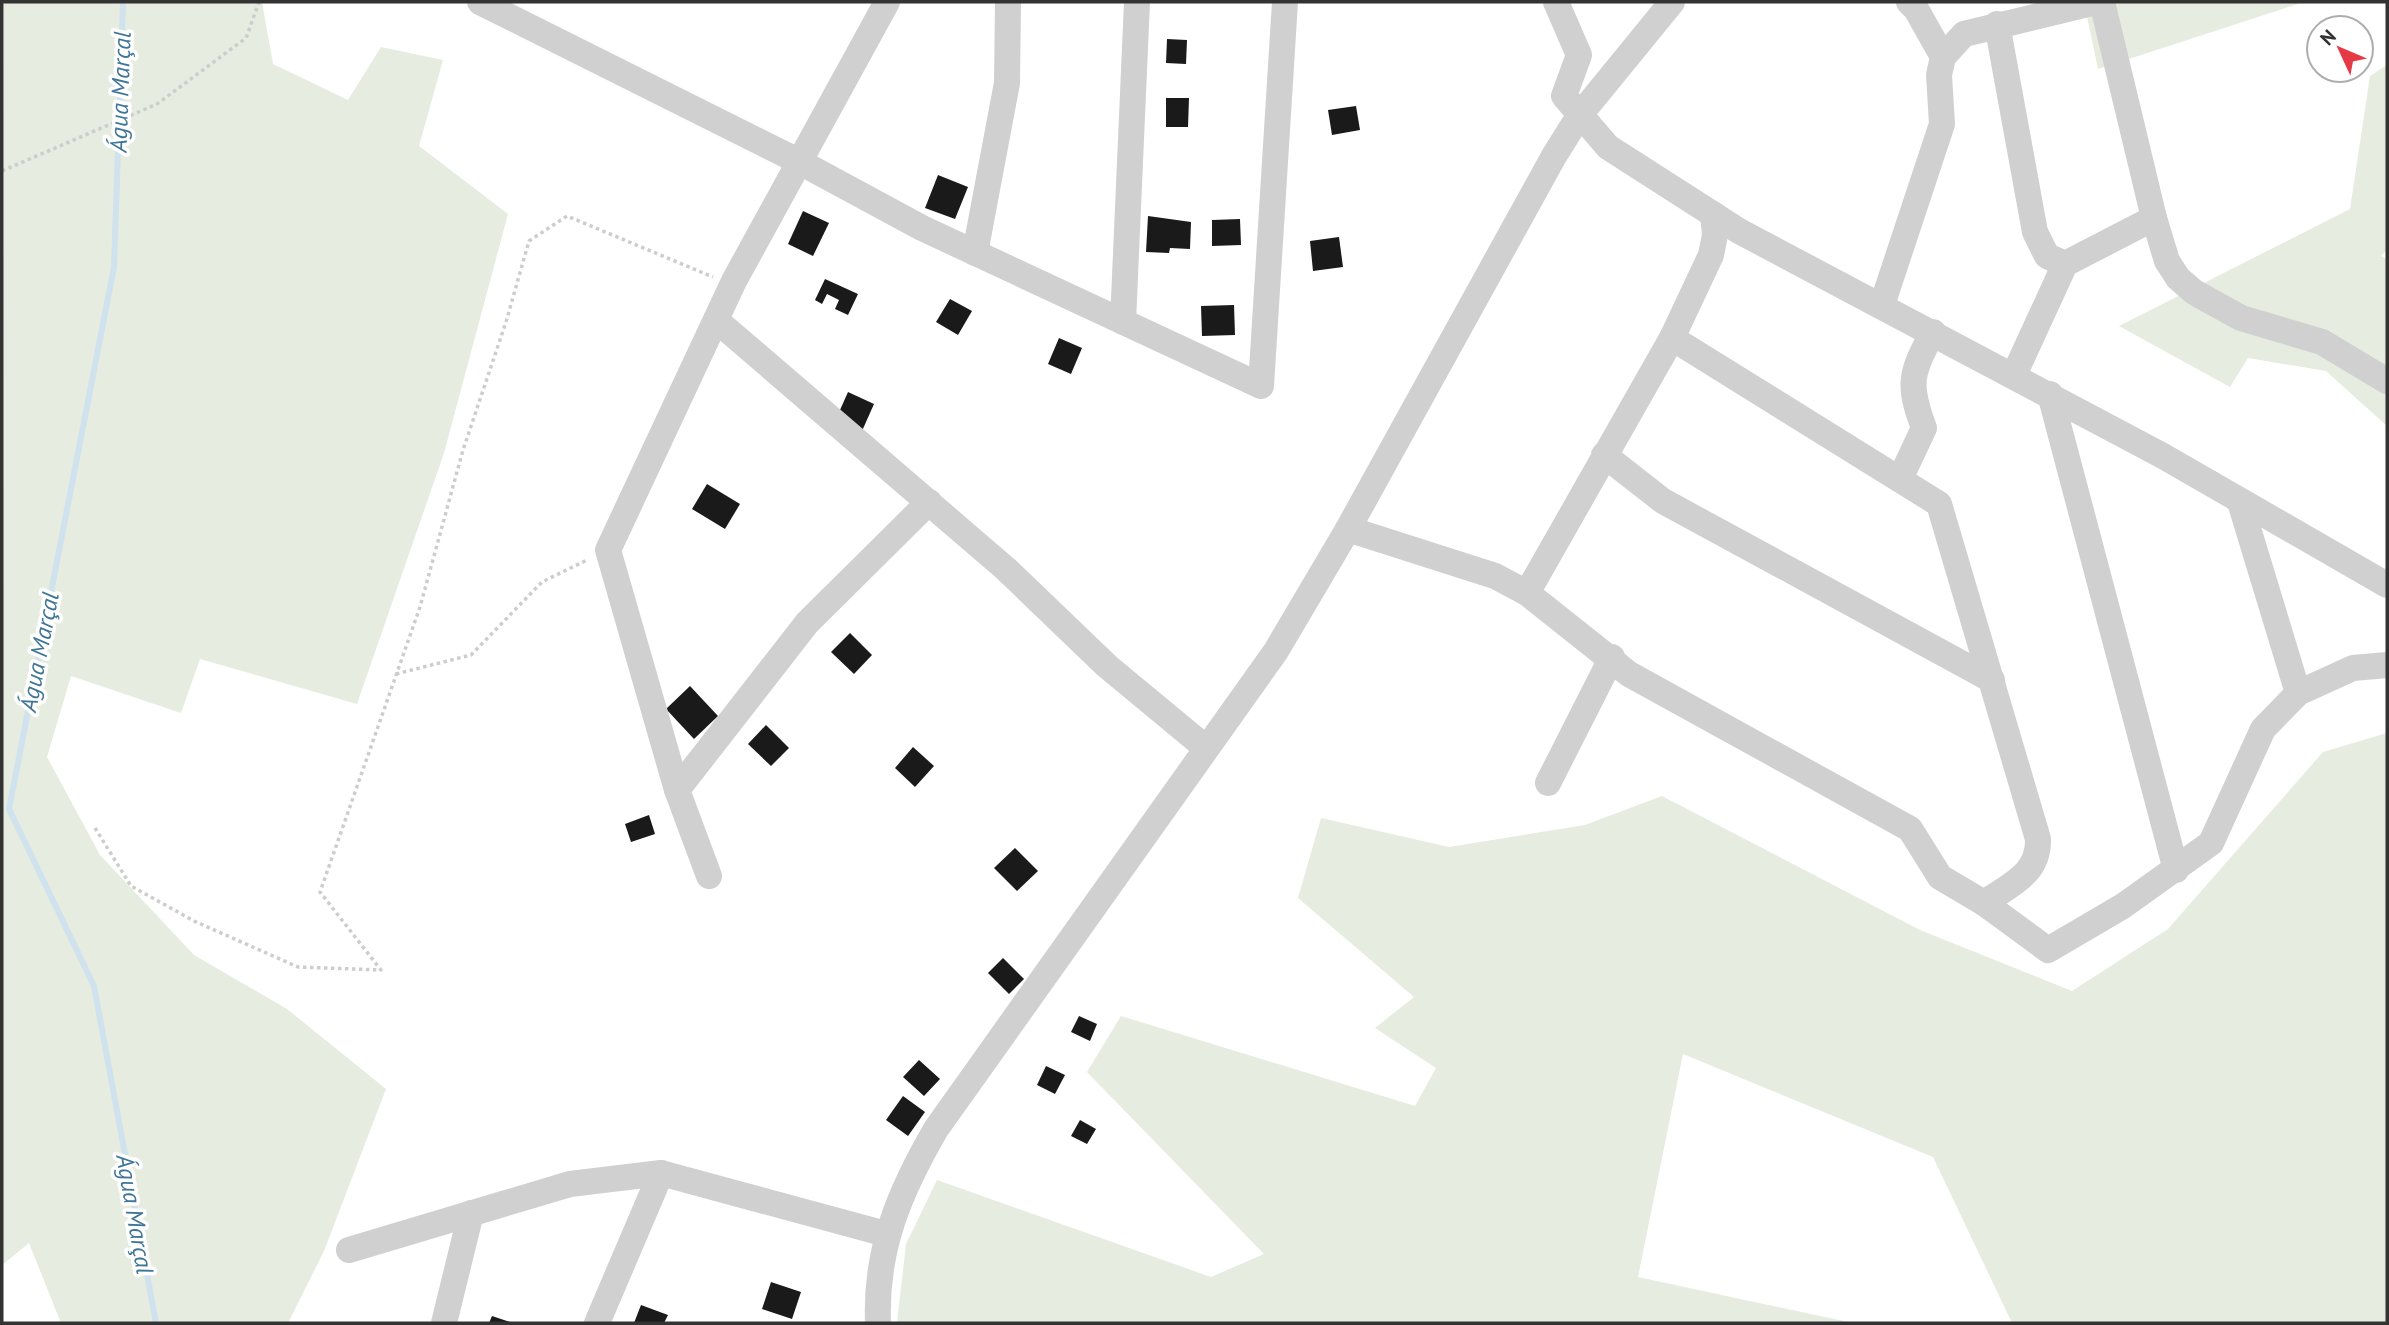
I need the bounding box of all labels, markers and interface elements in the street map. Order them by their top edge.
north arrow [2305,14,2375,84]
text: N [2315,24,2341,50]
water label: Água Marçal [102,30,138,154]
water label: Água Marçal [12,589,66,715]
water label: Água Marçal [109,1151,161,1277]

